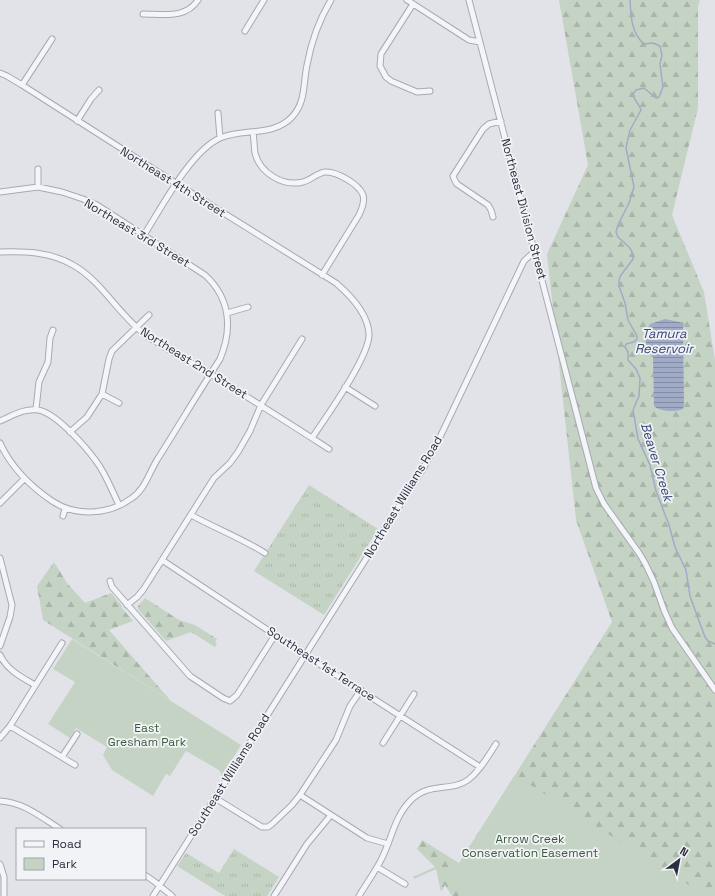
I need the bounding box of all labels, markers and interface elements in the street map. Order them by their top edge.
street label: Northeast Division Street [497,137,551,281]
street label: Northeast 4th Street [117,143,229,221]
street label: Northeast 3rd Street [81,195,193,271]
street label: Northeast 2nd Street [137,323,251,403]
water label: Tamura Reservoir [635,325,695,357]
water label: Beaver Creek [637,421,678,505]
street label: Northeast Williams Road [360,433,446,561]
street label: Southeast 1st Terrace [264,623,378,705]
street label: Southeast Williams Road [185,711,273,839]
park label: East Gresham Park [108,720,187,750]
legend [16,828,146,880]
park label: Arrow Creek Conservation Easement [462,831,598,861]
text: Road [52,836,81,852]
north arrow [659,840,699,880]
text: N [677,844,691,859]
text: Park [52,856,77,872]

